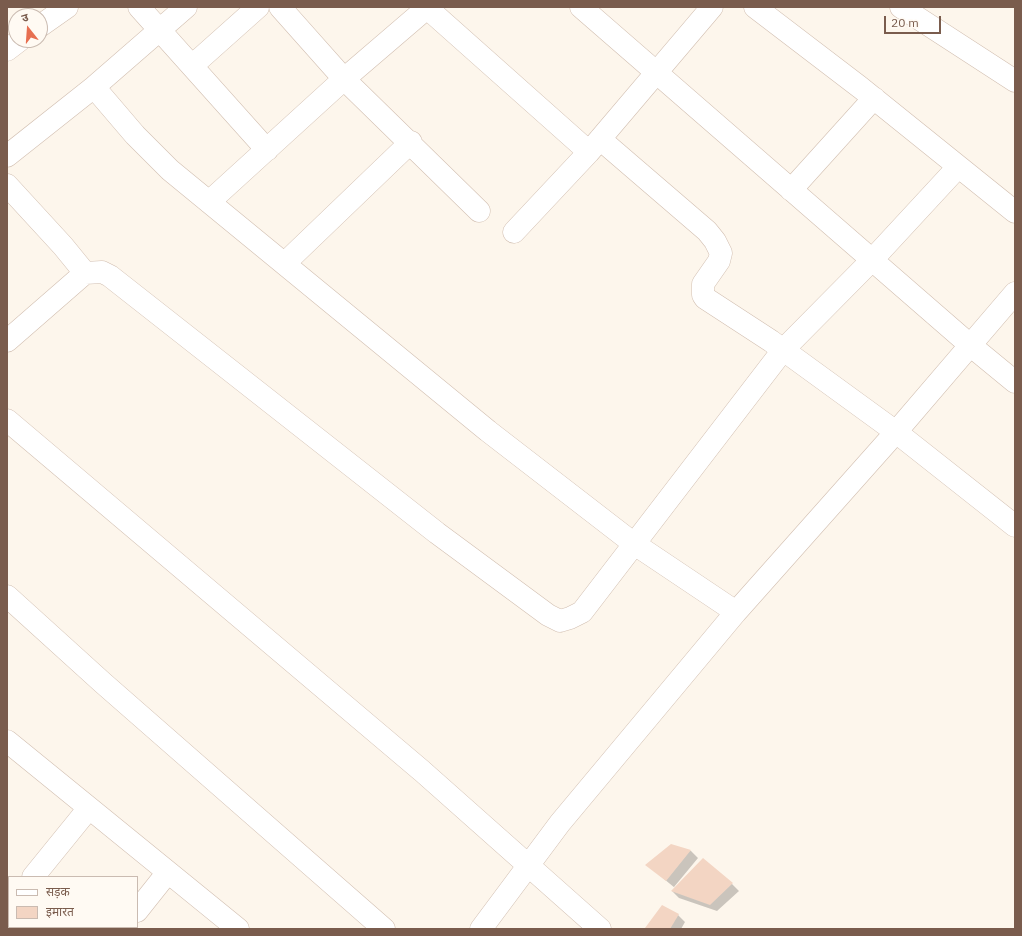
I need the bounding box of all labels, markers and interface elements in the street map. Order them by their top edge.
north arrow [8,8,48,48]
scale bar [886,8,943,34]
text: उ [20,10,30,25]
text: 20 m [891,15,919,30]
legend [8,876,138,928]
text: सड़क [46,884,70,899]
text: इमारत [46,904,74,919]

